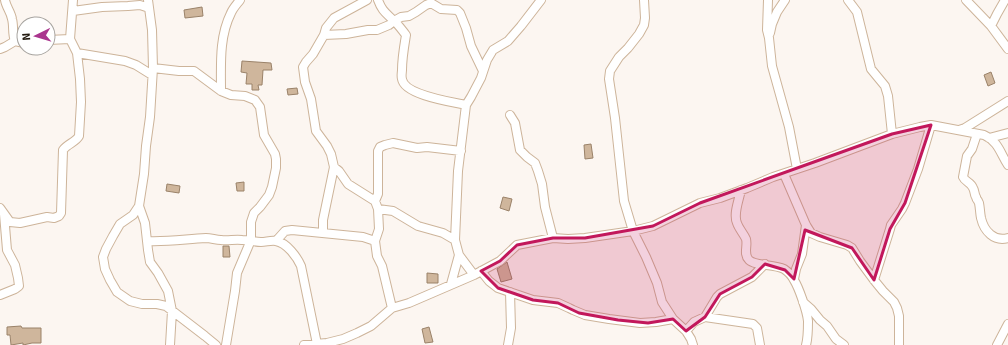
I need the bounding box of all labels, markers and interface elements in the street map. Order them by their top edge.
north arrow [16,16,56,56]
text: N [20,32,33,41]

